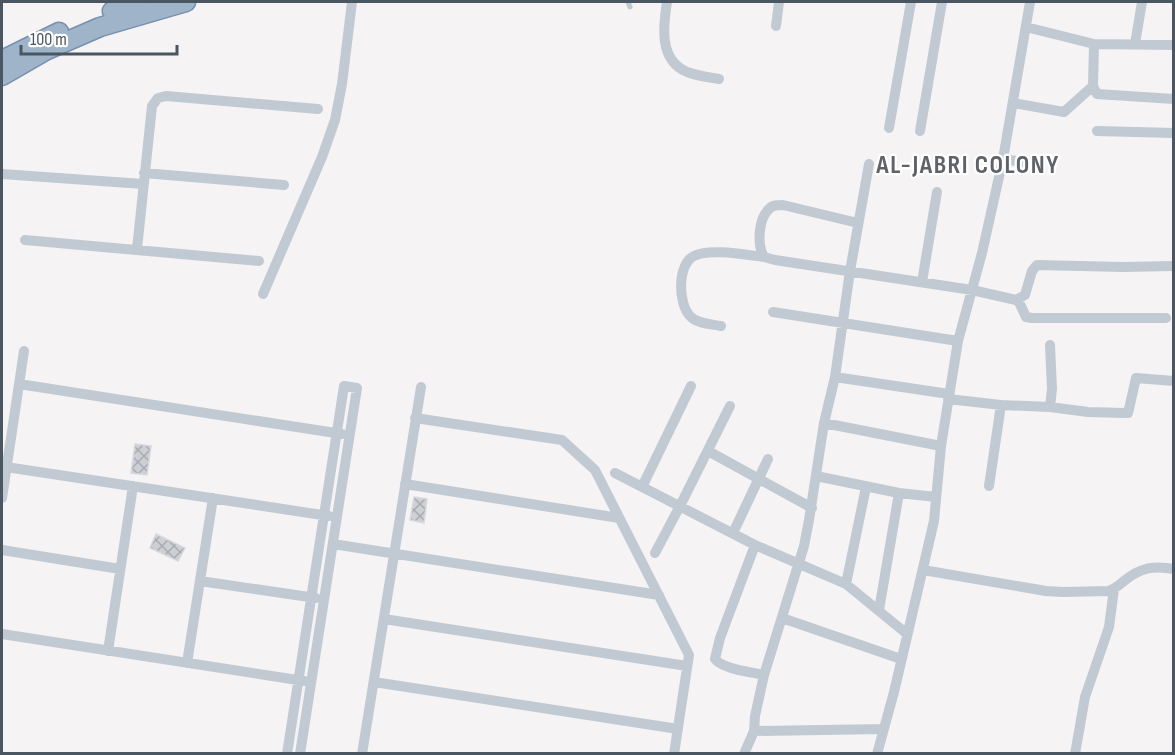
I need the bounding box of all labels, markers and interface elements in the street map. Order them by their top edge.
scale bar [21,18,177,56]
text: 100 m [30,29,67,50]
district label: AL-JABRI COLONY [875,150,1060,181]

